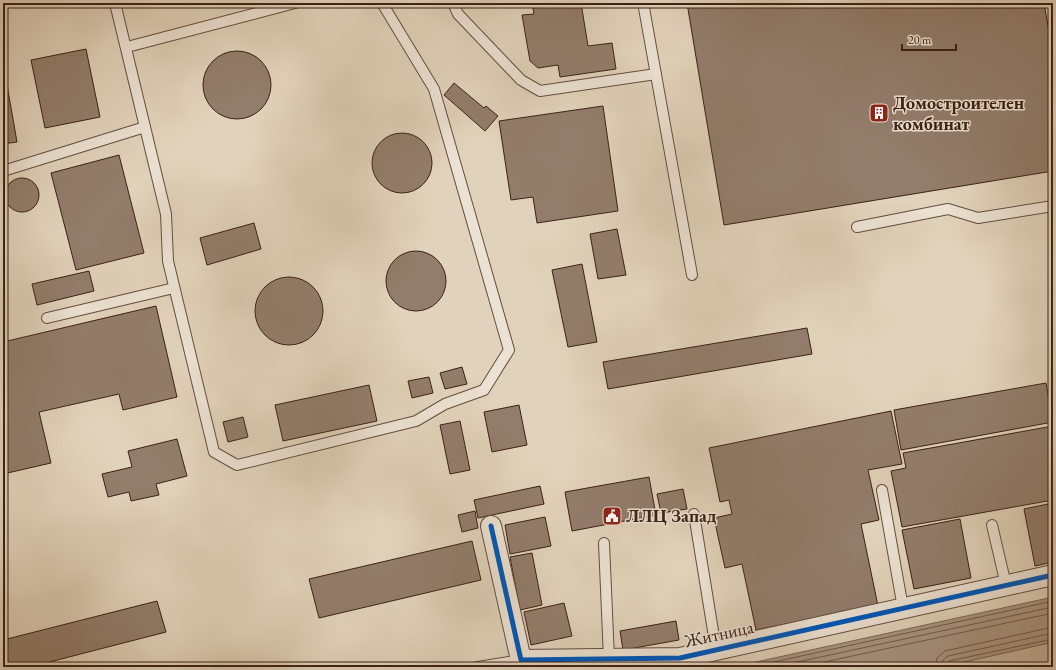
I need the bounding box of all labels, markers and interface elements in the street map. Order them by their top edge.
scale bar [902,26,956,52]
text: 20 m [908,32,932,48]
place label: Домостроителен комбинат [893,91,1025,135]
building icon: Домостроителен комбинат [868,102,890,124]
place label: ЛЛЦ Запад [626,504,717,527]
public building icon: ЛЛЦ Запад [601,505,623,527]
street label: Житница [681,615,756,652]

